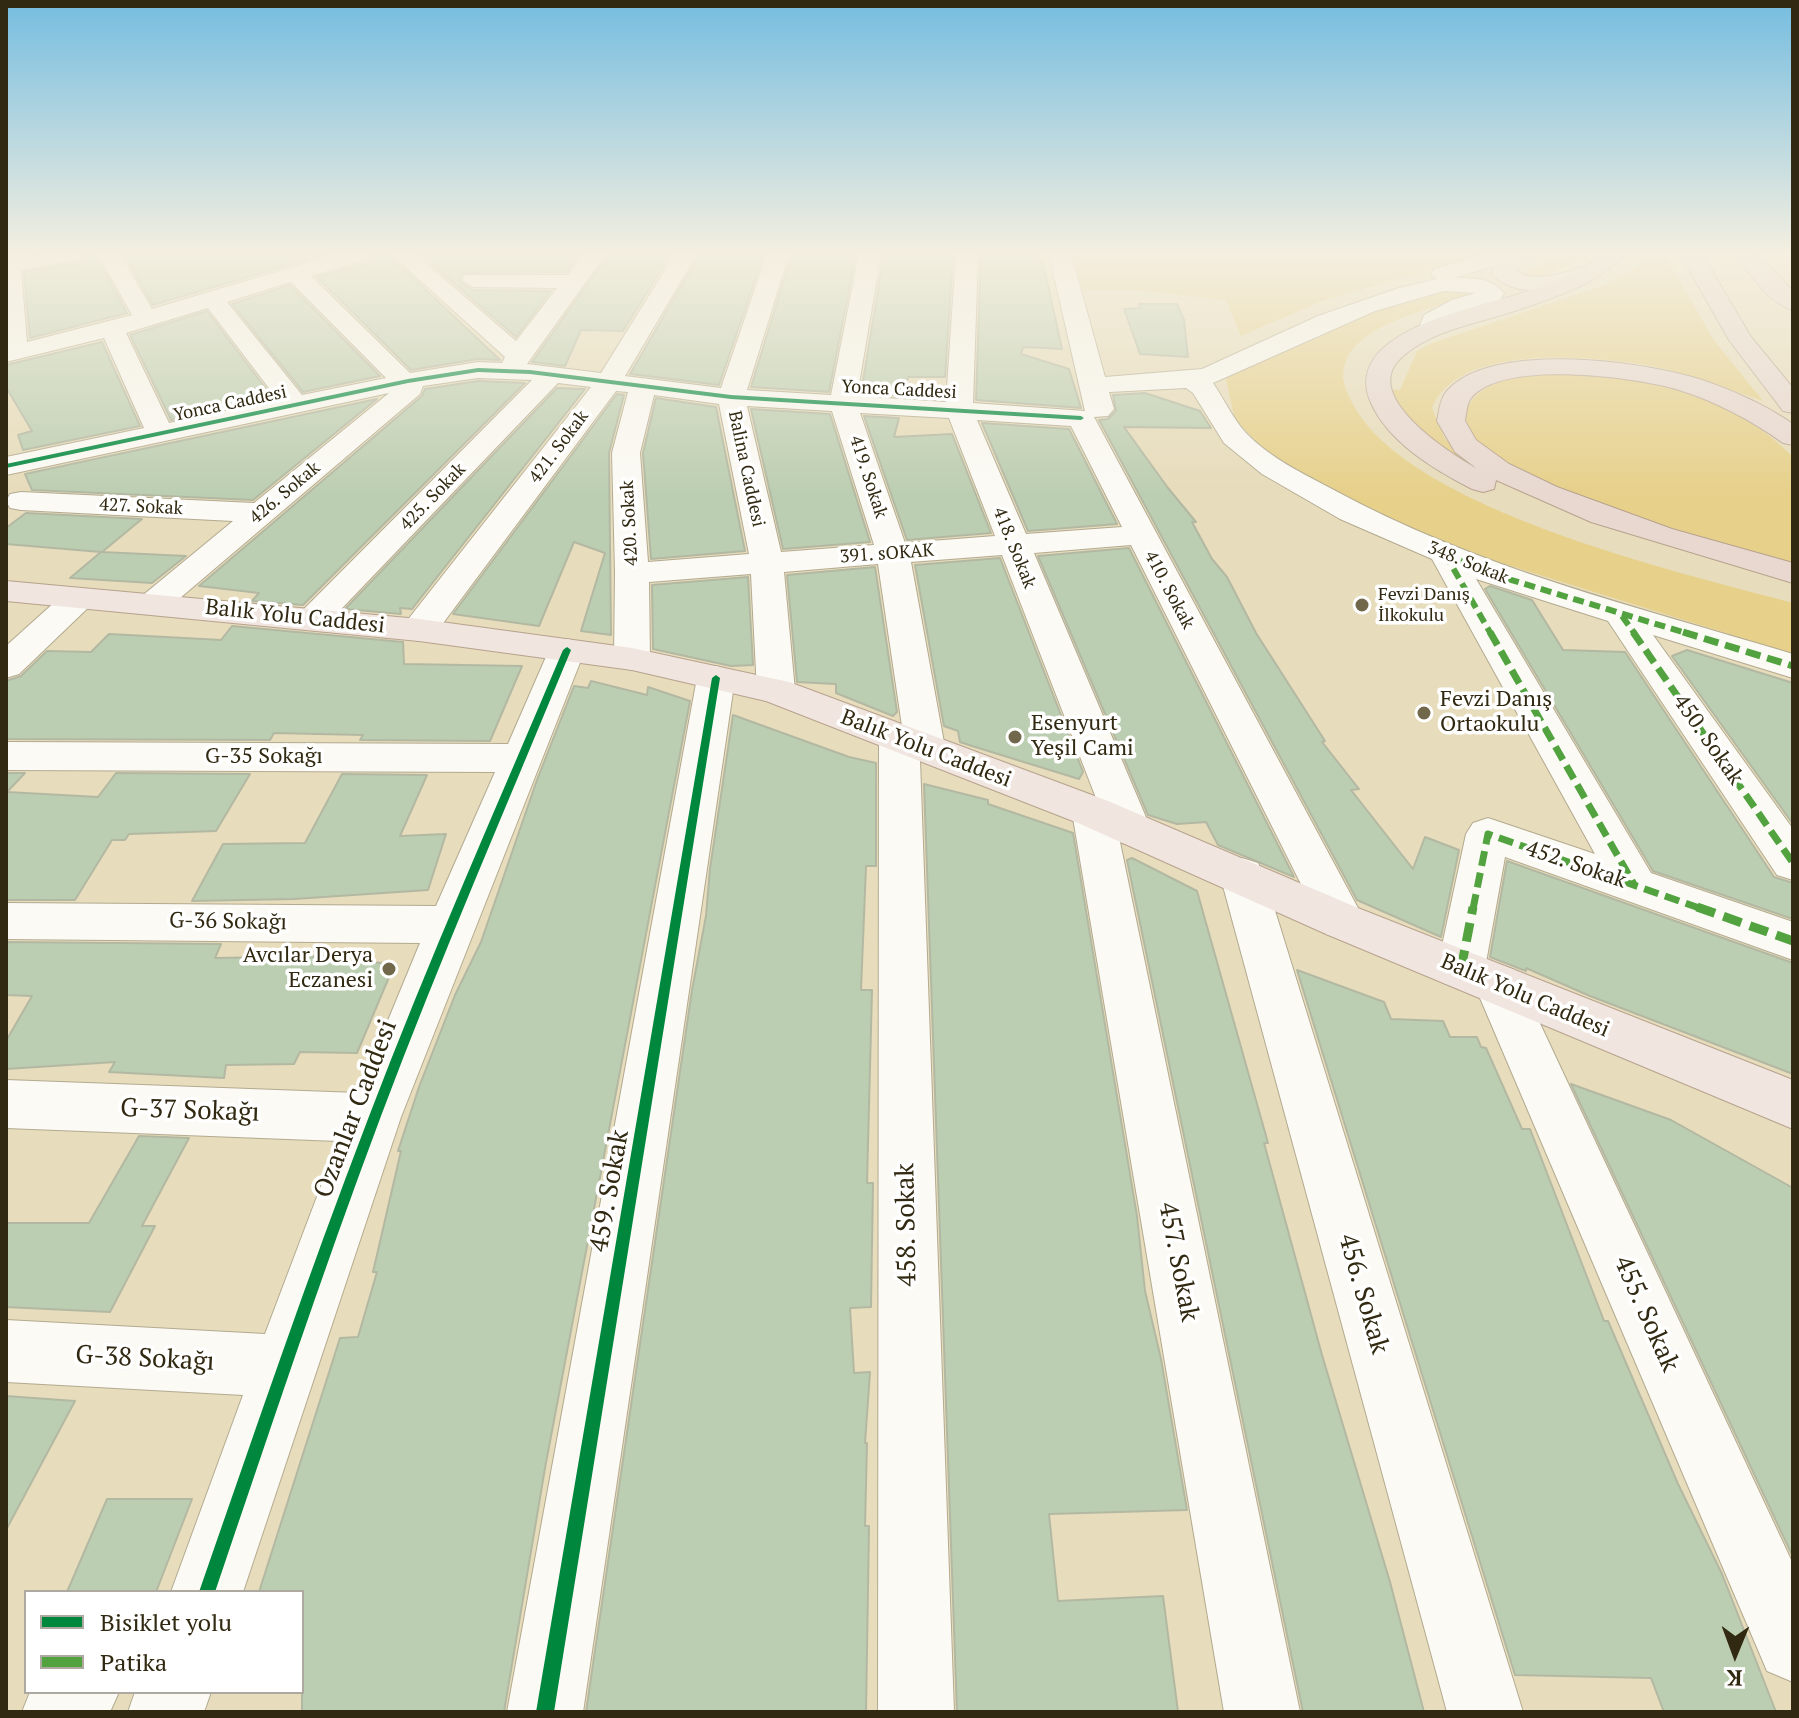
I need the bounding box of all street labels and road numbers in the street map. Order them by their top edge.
street label: Yonca Caddesi [841,376,957,404]
street label: Yonca Caddesi [171,381,289,427]
street label: 421. Sokak [525,406,593,488]
street label: Balina Caddesi [723,409,769,529]
street label: 419. Sokak [845,433,891,521]
street label: 426. Sokak [245,457,325,529]
street label: 425. Sokak [396,459,470,535]
street label: 420. Sokak [617,480,643,566]
street label: 427. Sokak [99,494,183,520]
street label: 418. Sokak [988,504,1040,592]
street label: 348. Sokak [1424,537,1512,589]
street label: 391. sOKAK [839,540,935,568]
street label: 410. Sokak [1139,547,1199,633]
street label: Balık Yolu Caddesi [204,594,386,640]
street label: 450. Sokak [1667,690,1749,790]
street label: Balık Yolu Caddesi [837,704,1015,794]
street label: G-35 Sokağı [205,744,323,770]
street label: 452. Sokak [1522,836,1630,894]
street label: G-36 Sokağı [169,908,287,936]
street label: Balık Yolu Caddesi [1437,949,1613,1043]
street label: Ozanlar Caddesi [308,1016,404,1202]
street label: G-37 Sokağı [120,1093,260,1129]
street label: 459. Sokak [584,1128,636,1254]
street label: 458. Sokak [890,1163,924,1287]
street label: 457. Sokak [1151,1200,1205,1324]
street label: 456. Sokak [1331,1230,1395,1358]
street label: 455. Sokak [1607,1251,1685,1377]
street label: G-38 Sokağı [75,1340,215,1378]

